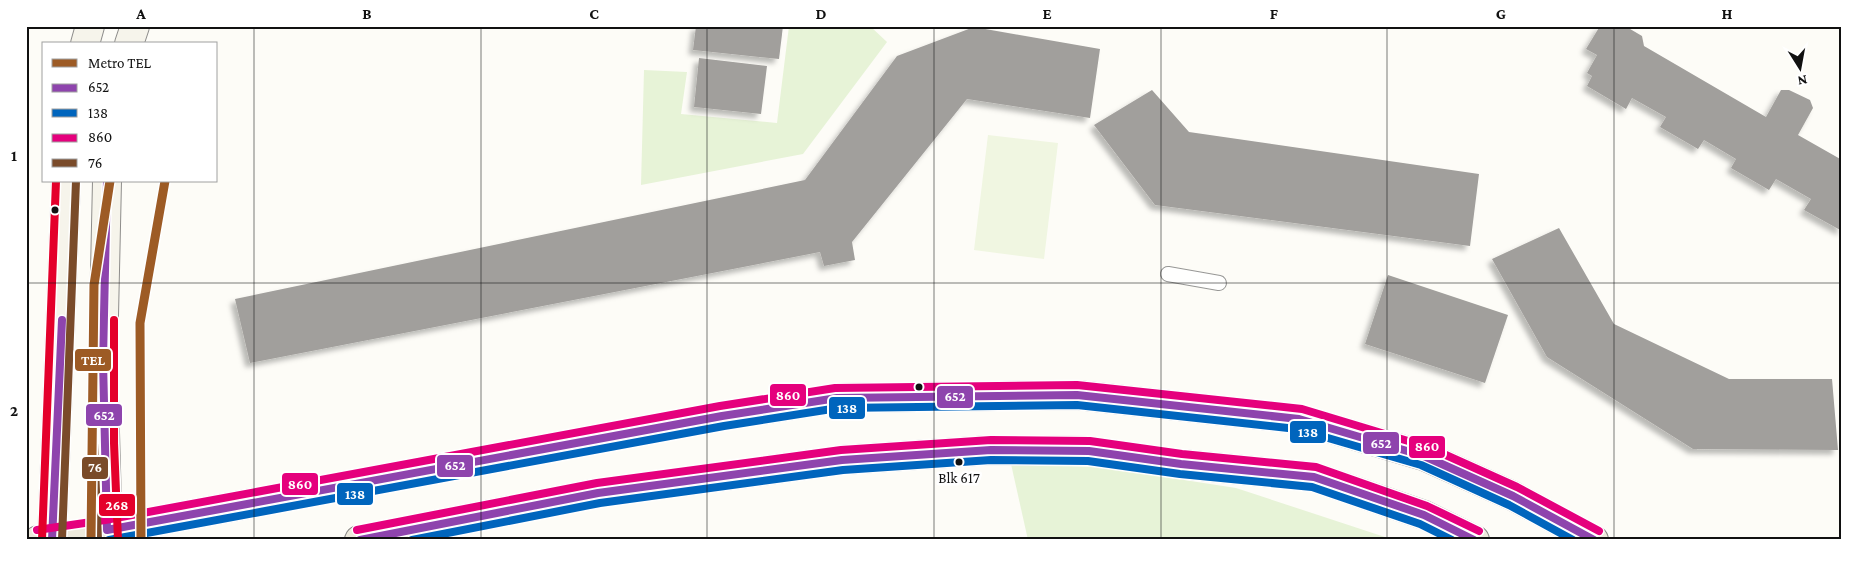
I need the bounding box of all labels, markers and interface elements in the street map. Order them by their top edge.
text: A [135,5,146,22]
text: B [362,5,372,22]
text: C [589,5,599,22]
text: D [815,5,827,22]
text: E [1042,5,1052,22]
text: F [1270,5,1279,22]
text: G [1496,5,1506,22]
text: H [1722,5,1733,22]
legend [42,42,218,182]
north arrow [1776,42,1826,92]
text: Metro TEL [88,55,152,71]
text: N [1796,72,1809,90]
text: 652 [88,79,109,95]
text: 138 [88,105,108,121]
text: 860 [88,129,112,145]
text: 1 [11,147,17,164]
text: 76 [88,155,102,171]
unlabelled marker [50,205,60,215]
line badge: TEL [74,348,112,372]
text: TEL [81,352,105,368]
unlabelled marker [914,382,924,392]
line badge: 860 [769,383,807,407]
line badge: 652 [936,385,974,409]
text: 860 [776,387,800,403]
text: 652 [944,388,966,404]
line badge: 138 [828,396,866,420]
text: 138 [837,400,857,416]
text: 2 [10,402,18,419]
line badge: 652 [85,403,123,427]
text: 652 [93,407,115,423]
line badge: 138 [1289,420,1327,444]
text: 138 [1298,424,1318,440]
line badge: 652 [1362,431,1400,455]
text: 652 [1370,435,1392,451]
line badge: 860 [1408,435,1446,459]
text: 860 [1415,438,1439,454]
line badge: 652 [436,454,474,478]
line badge: 76 [81,456,109,480]
text: 652 [444,457,466,473]
marker: Blk 617 [954,457,964,467]
text: 76 [88,459,102,475]
place label: Blk 617 [938,470,980,486]
line badge: 860 [281,472,319,496]
text: 860 [288,476,312,492]
line badge: 138 [336,482,374,506]
text: 138 [345,486,365,502]
line badge: 268 [98,493,136,517]
text: 268 [106,497,128,513]

